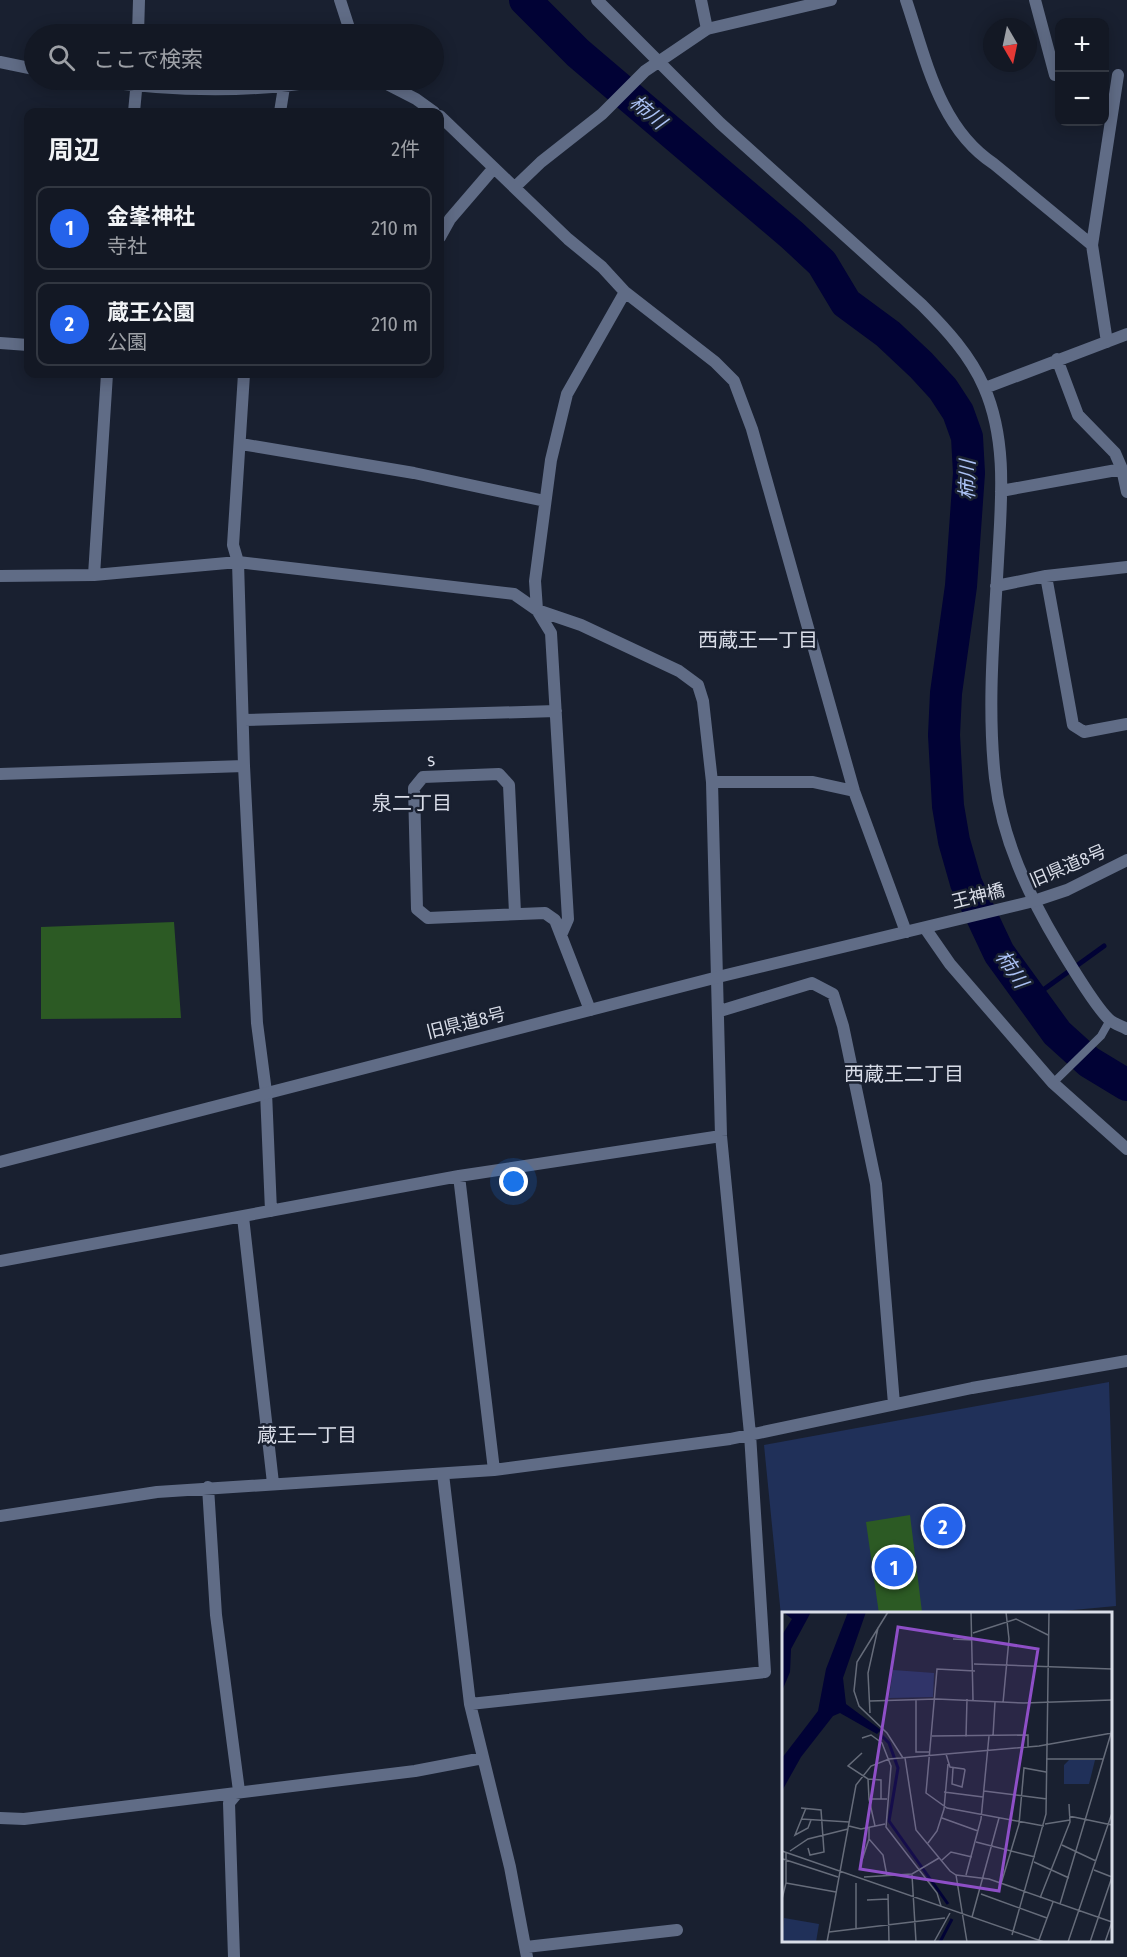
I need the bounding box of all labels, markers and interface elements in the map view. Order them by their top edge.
north arrow [983,18,1037,72]
map controls [1055,18,1109,126]
button: + [1055,18,1109,72]
search box [24,24,444,90]
icon: search [45,41,78,74]
text: ここで検索 [93,46,203,73]
button: − [1055,72,1109,126]
water label: 柿川 [625,90,673,135]
text: 周辺 [48,135,100,166]
text: 2件 [391,137,420,161]
text: 金峯神社 [107,203,195,230]
text: 1 [65,216,74,240]
text: 210 m [371,216,418,240]
text: 寺社 [107,234,147,258]
text: 蔵王公園 [107,299,195,326]
text: 2 [65,312,74,336]
text: 210 m [371,312,418,336]
text: 公園 [107,330,147,354]
water label: 柿川 [955,458,979,500]
district label: 西蔵王一丁目 [698,628,818,652]
street label: s [426,749,437,771]
district label: 泉二丁目 [372,791,452,815]
street label: 旧県道8号 [1026,840,1110,892]
street label: 王神橋 [949,879,1007,913]
water label: 柿川 [991,946,1034,994]
street label: 旧県道8号 [424,1003,508,1043]
district label: 西蔵王二丁目 [844,1062,964,1086]
your location [499,1167,528,1196]
district label: 蔵王一丁目 [257,1423,357,1447]
pin: 2 [924,1504,962,1549]
pin: 1 [874,1544,914,1590]
inset map [782,1612,1112,1942]

